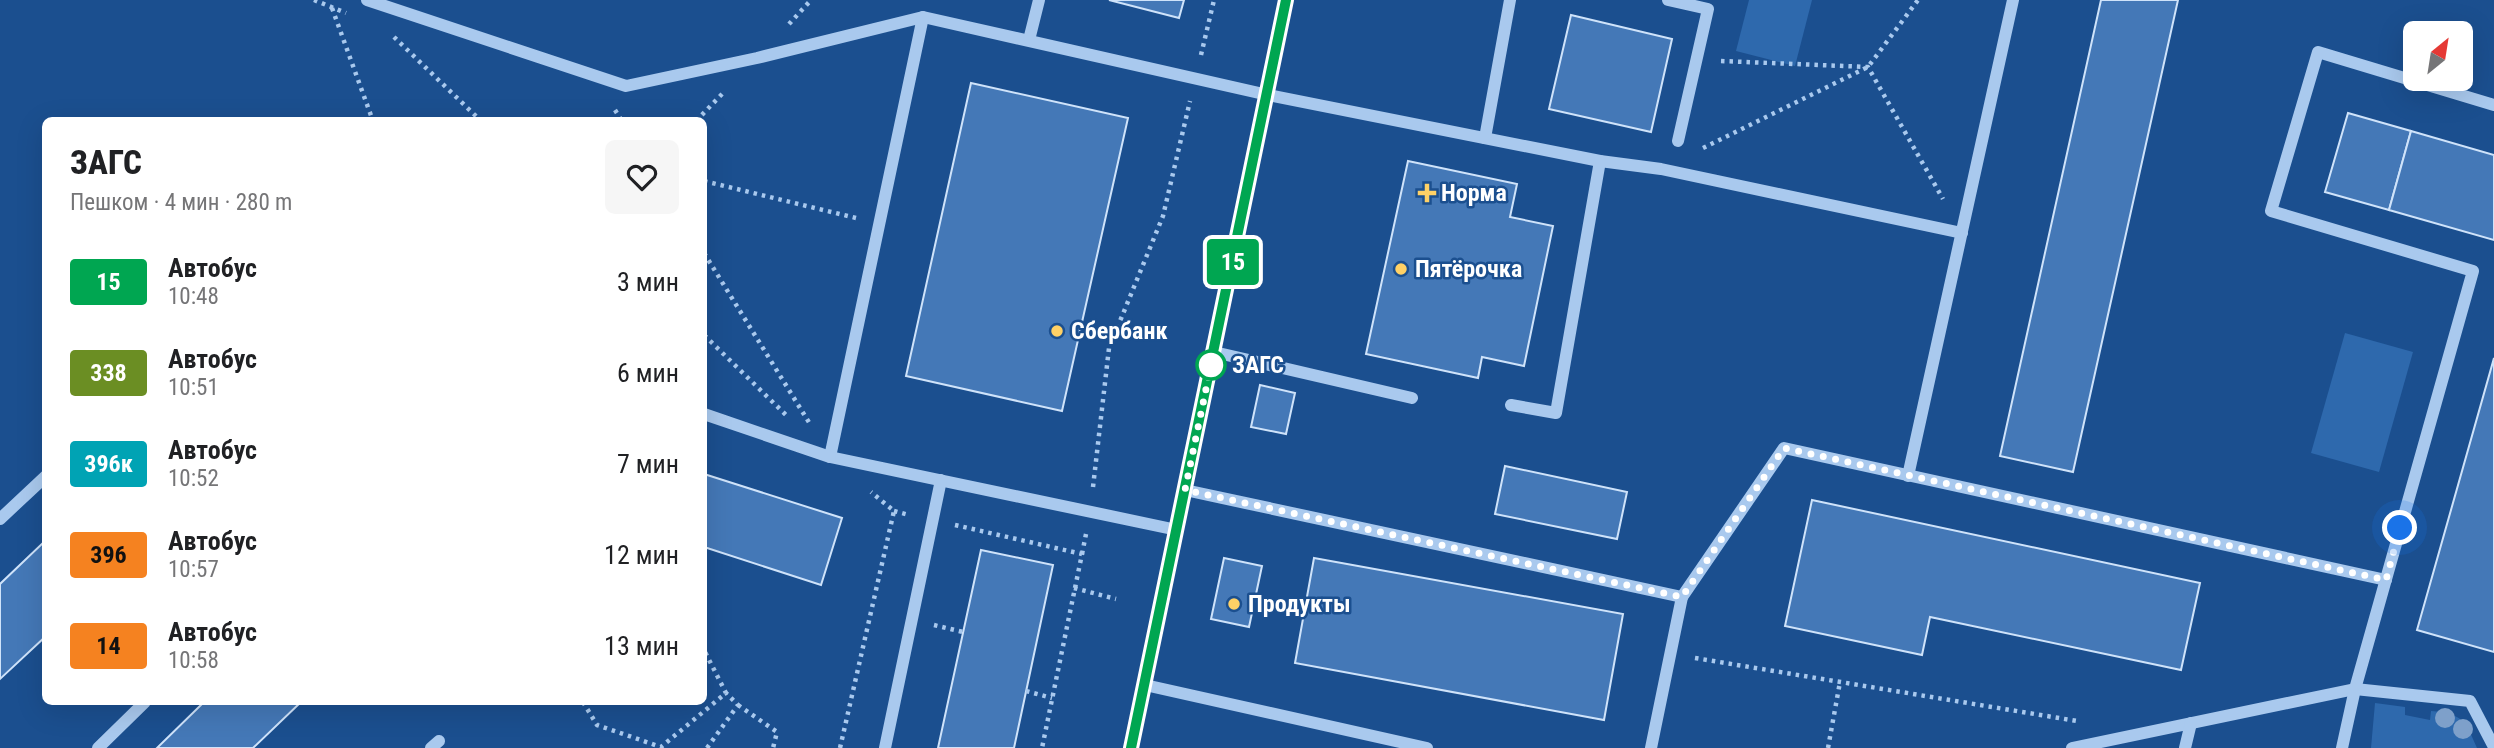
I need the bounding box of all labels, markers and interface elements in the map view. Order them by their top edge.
north arrow [2403,21,2473,91]
map controls [2403,21,2473,91]
button: heart [605,140,679,214]
text: ЗАГС [70,143,142,182]
place label: Норма [1441,179,1507,207]
marker: Норма [1419,185,1435,201]
text: Пешком · 4 мин · 280 m [70,189,292,216]
line badge: 15 [1202,239,1264,285]
text: 15 [1221,248,1245,276]
text: Автобус [168,253,257,283]
place label: Пятёрочка [1415,255,1522,283]
marker: Пятёрочка [1393,261,1409,277]
text: 3 мин [617,267,679,297]
text: 15 [96,268,121,296]
text: 10:48 [168,283,219,310]
place label: Сбербанк [1071,317,1168,345]
marker: Сбербанк [1049,323,1065,339]
text: Автобус [168,344,257,374]
marker: ЗАГС [1196,350,1226,380]
place label: ЗАГС [1232,351,1284,379]
text: 6 мин [617,358,679,388]
text: 338 [90,359,127,387]
text: 10:51 [168,374,219,401]
text: Автобус [168,435,257,465]
text: 7 мин [617,449,679,479]
text: 396к [84,450,133,478]
text: 10:52 [168,465,219,492]
your location [2382,510,2417,545]
text: Автобус [168,526,257,556]
text: 12 мин [604,540,679,570]
text: 396 [90,541,127,569]
text: 10:57 [168,556,219,583]
place label: Продукты [1248,590,1351,618]
marker: Продукты [1226,596,1242,612]
text: Автобус [168,617,257,647]
text: 13 мин [604,631,679,661]
text: 14 [96,632,121,660]
text: 10:58 [168,647,219,674]

